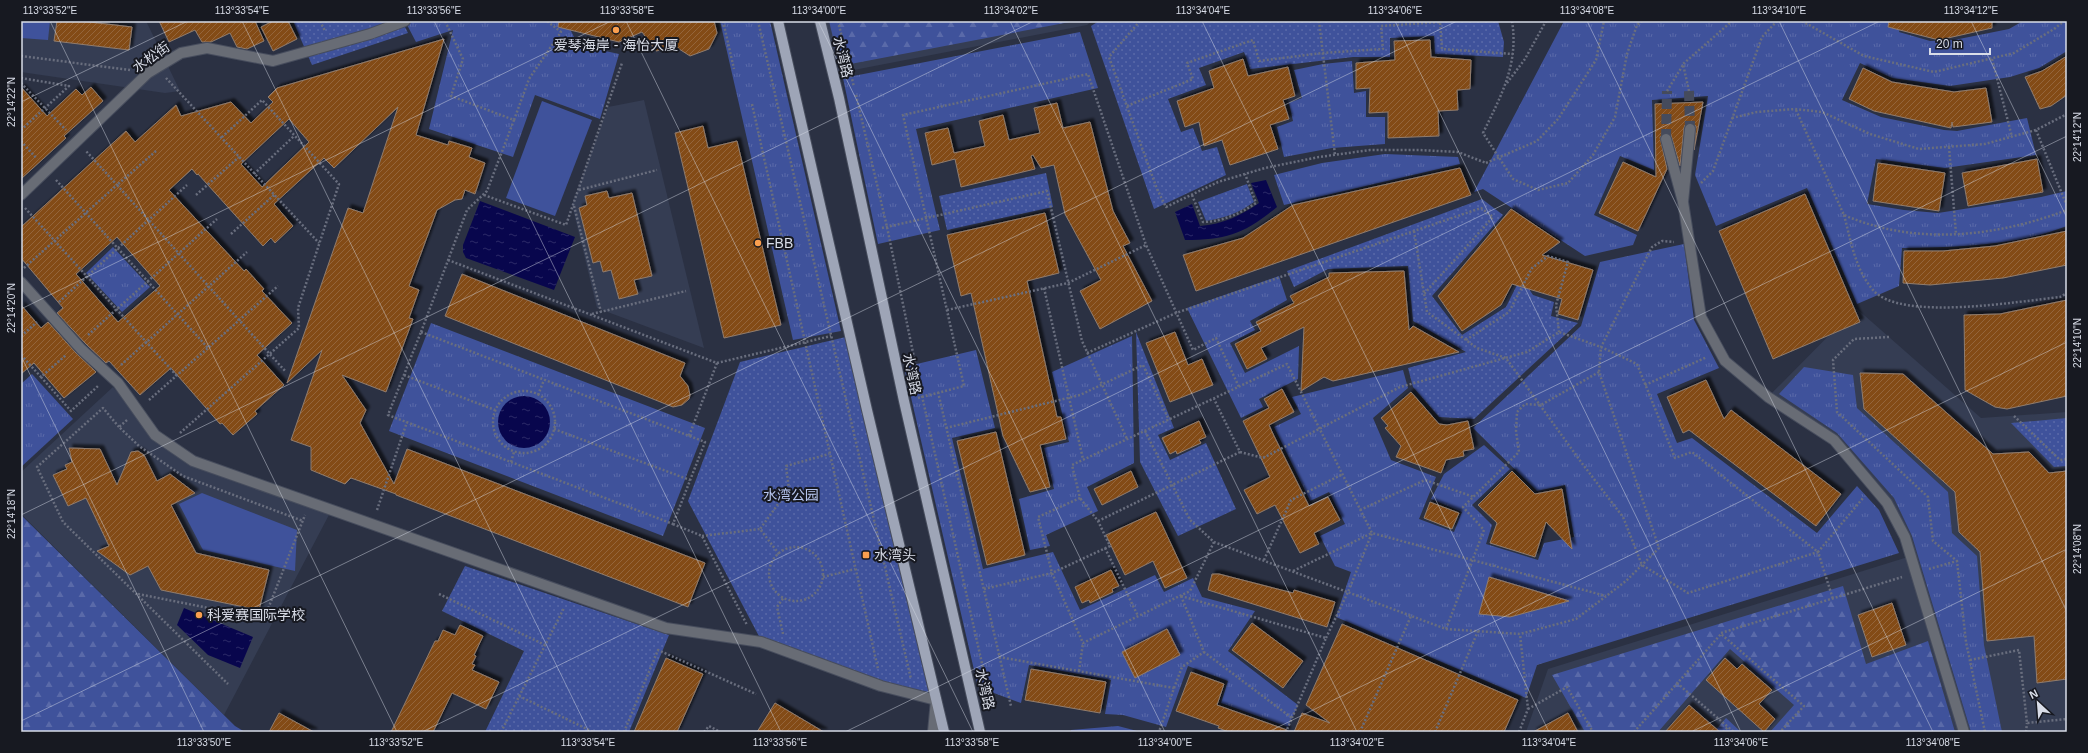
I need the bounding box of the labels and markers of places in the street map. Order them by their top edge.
marker: 爱琴海岸 - 海怡大厦 [611,25,621,35]
place label: 爱琴海岸 - 海怡大厦 [554,37,678,53]
place label: FBB [766,235,793,251]
marker: FBB [753,238,763,248]
place label: 水湾头 [874,547,916,563]
marker: 水湾头 [861,550,871,560]
place label: 科爱赛国际学校 [207,607,305,623]
marker: 科爱赛国际学校 [194,610,204,620]

